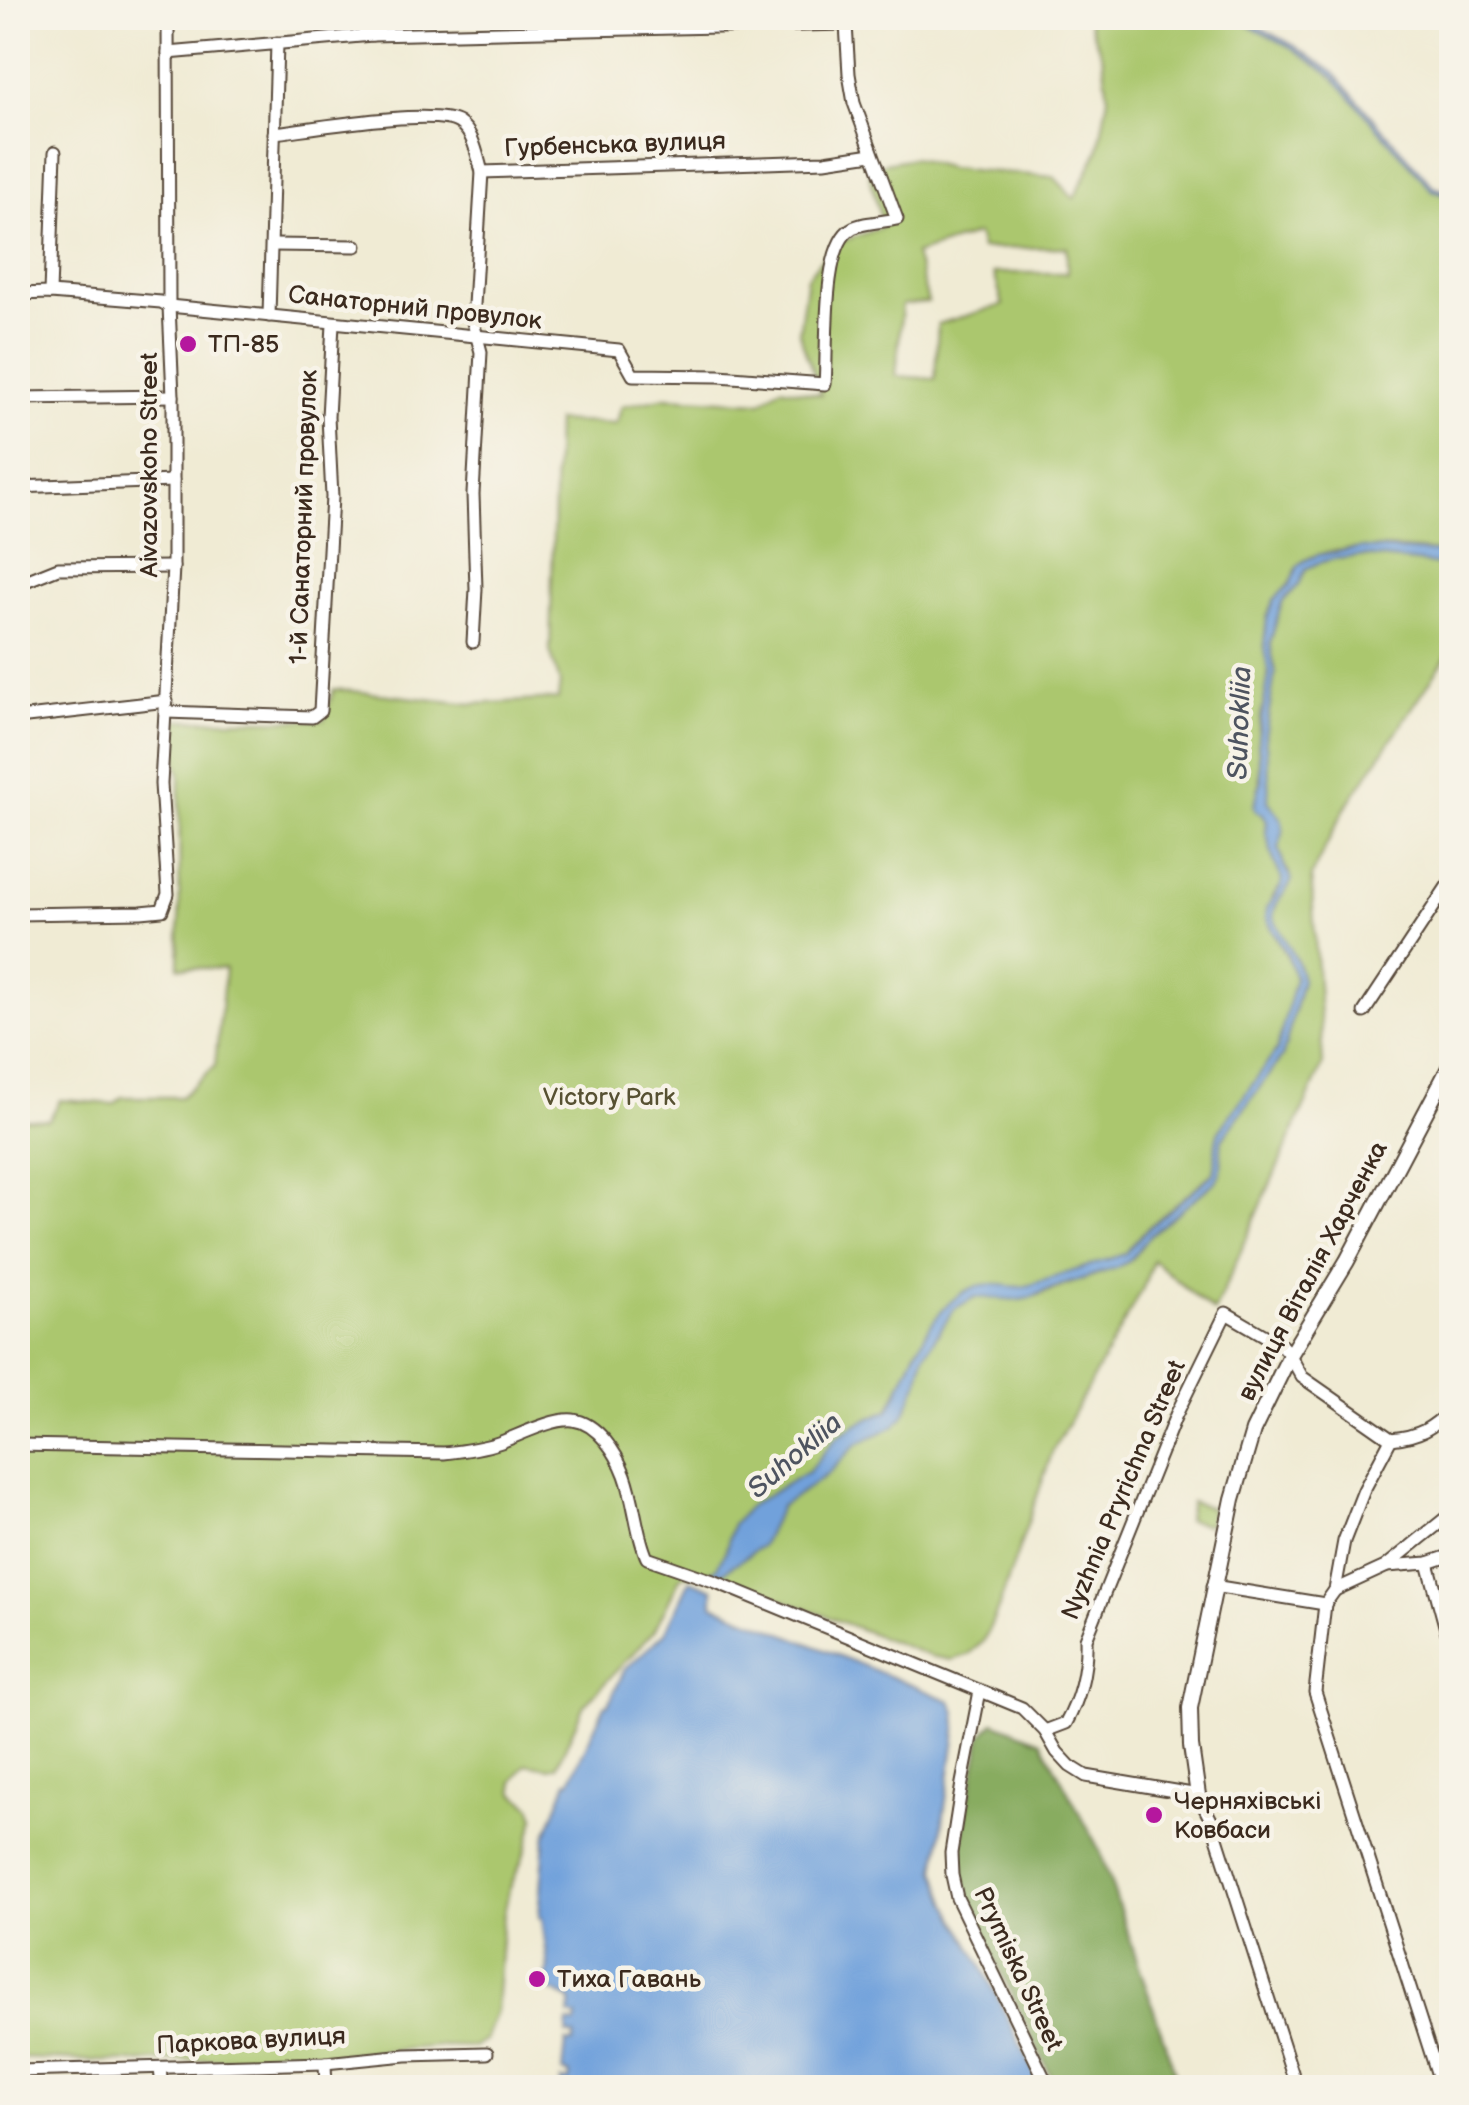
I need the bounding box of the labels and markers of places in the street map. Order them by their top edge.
place label: ТП-85 [208,329,279,360]
marker: ТП-85 [177,333,199,355]
place label: Черняхівські Ковбаси [1174,1786,1321,1846]
marker: Черняхівські Ковбаси [1143,1804,1165,1826]
place label: Тиха Гавань [557,1964,701,1995]
marker: Тиха Гавань [526,1968,548,1990]

